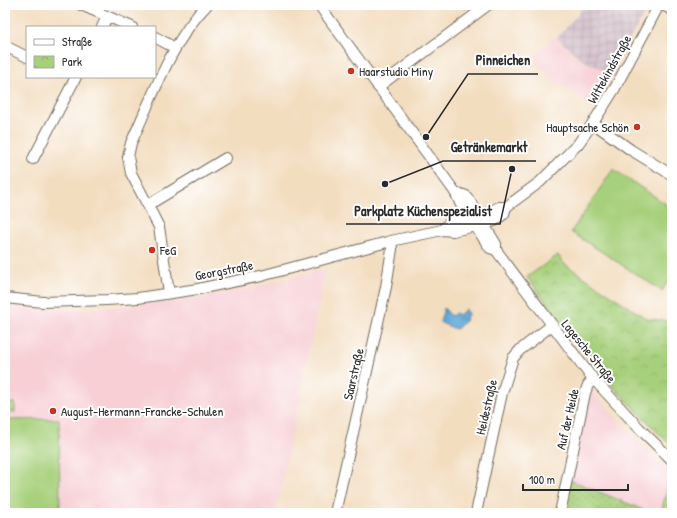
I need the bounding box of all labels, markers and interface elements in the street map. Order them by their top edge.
legend [26,26,156,78]
street label: Wittekindstraße [583,31,635,107]
text: Straße [62,33,92,50]
callout: Pinneichen [468,48,538,74]
text: Pinneichen [476,50,530,69]
text: Park [62,53,82,70]
place label: Haarstudio Miny [359,62,434,80]
marker: Haarstudio Miny [346,66,356,76]
place label: Hauptsache Schön [546,118,629,136]
marker: Hauptsache Schön [632,122,642,132]
callout: Getränkemarkt [443,135,536,161]
text: Getränkemarkt [451,137,529,156]
callout: Parkplatz Küchenspezialist [346,198,500,224]
text: Parkplatz Küchenspezialist [354,201,493,222]
place label: FeG [159,241,177,259]
marker: FeG [147,245,157,255]
street label: Georgstraße [193,256,255,284]
street label: Lagesche Straße [558,315,620,387]
street label: Saarstraße [338,346,368,402]
street label: Heidestraße [471,378,501,436]
street label: Auf der Heide [551,387,583,451]
place label: August-Hermann-Francke-Schulen [61,402,223,420]
marker: August-Hermann-Francke-Schulen [48,406,58,416]
scale bar [523,466,628,492]
text: 100 m [529,471,555,488]

